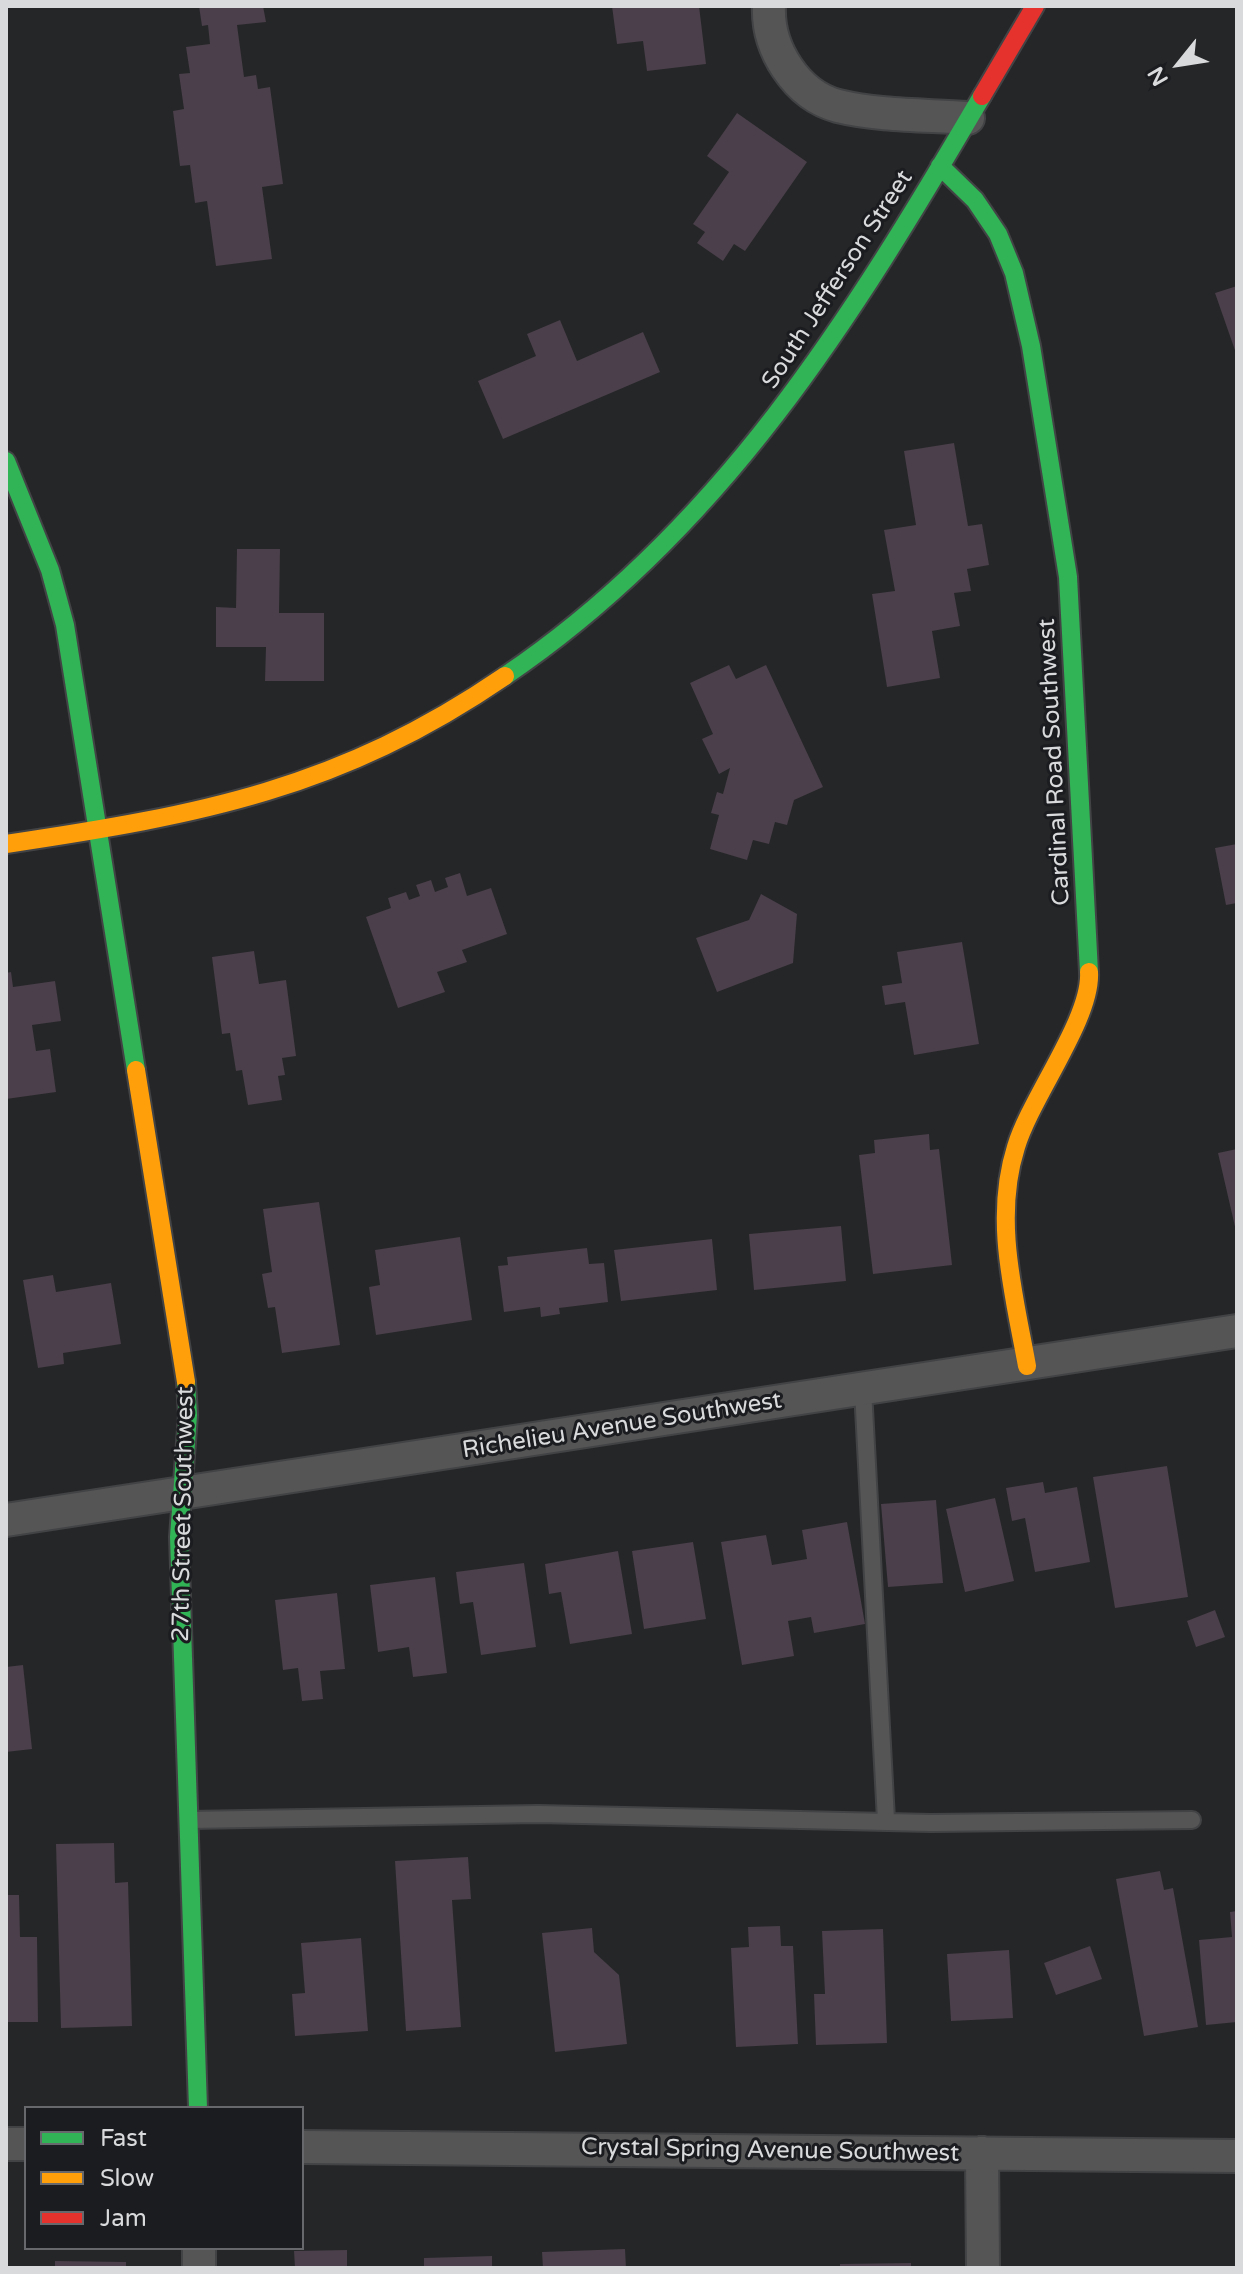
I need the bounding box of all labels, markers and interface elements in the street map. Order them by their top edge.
north arrow [1139,24,1219,104]
text: N [1143,62,1174,90]
street label: South Jefferson Street [756,165,920,395]
street label: Cardinal Road Southwest [1033,618,1077,906]
street label: 27th Street Southwest [167,1386,201,1642]
street label: Richelieu Avenue Southwest [460,1387,784,1465]
legend [24,2106,304,2250]
text: Fast [100,2124,147,2153]
street label: Crystal Spring Avenue Southwest [581,2133,959,2169]
text: Slow [100,2164,154,2193]
text: Jam [100,2204,147,2233]

